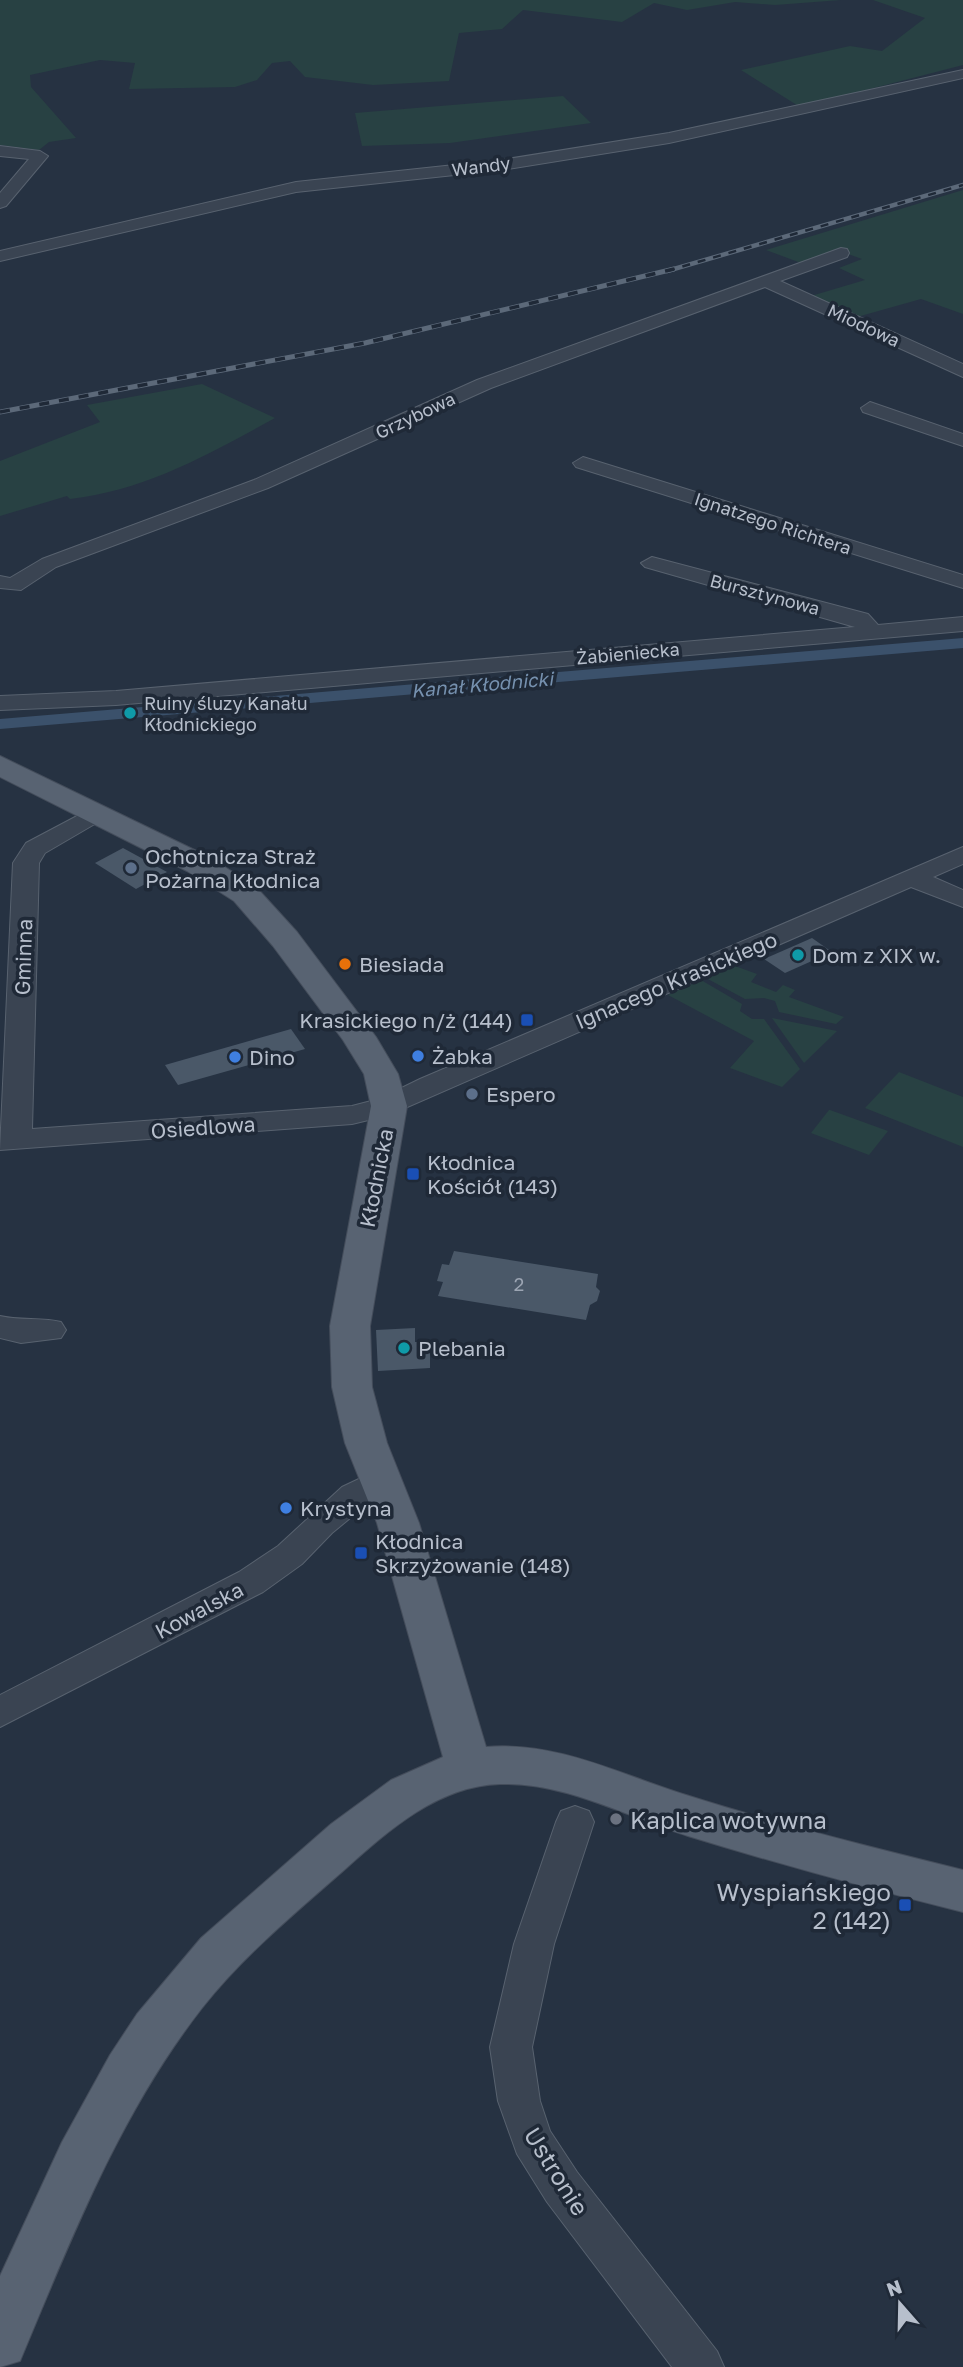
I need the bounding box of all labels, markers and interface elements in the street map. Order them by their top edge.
street label: Wandy [450,151,512,181]
street label: Miodowa [824,299,904,351]
street label: Grzybowa [372,387,458,443]
street label: Ignatzego Richtera [692,487,854,559]
street label: Bursztynowa [708,569,822,619]
street label: Żabieniecka [575,638,681,668]
water label: Kanał Kłodnicki [410,666,556,702]
place label: Ruiny śluzy Kanału Kłodnickiego [144,692,308,735]
marker: Ruiny śluzy Kanału Kłodnickiego [122,705,138,721]
place label: Ochotnicza Straż Pożarna Kłodnica [145,843,320,893]
marker: Ochotnicza Straż Pożarna Kłodnica [123,860,139,876]
street label: Gminna [9,918,37,996]
street label: Ignacego Krasickiego [571,926,781,1034]
place label: Dom z XIX w. [812,942,941,968]
marker: Dom z XIX w. [790,947,806,963]
place label: Biesiada [359,951,444,977]
marker: Biesiada [337,956,353,972]
place label: Krasickiego n/ż (144) [299,1007,513,1033]
marker: Krasickiego n/ż (144) [519,1012,535,1028]
place label: Żabka [432,1043,493,1069]
place label: Dino [249,1044,295,1070]
marker: Żabka [410,1048,426,1064]
marker: Dino [227,1049,243,1065]
place label: Espero [486,1081,556,1107]
marker: Espero [464,1086,480,1102]
street label: Osiedlowa [150,1110,256,1144]
street label: Kłodnicka [354,1126,398,1230]
place label: Kłodnica Kościół (143) [427,1149,558,1199]
marker: Kłodnica Kościół (143) [405,1166,421,1182]
house number: 2 [514,1273,524,1295]
place label: Plebania [418,1335,506,1361]
marker: Plebania [396,1340,412,1356]
place label: Krystyna [300,1495,392,1521]
marker: Krystyna [278,1500,294,1516]
place label: Kłodnica Skrzyżowanie (148) [375,1528,571,1578]
marker: Kłodnica Skrzyżowanie (148) [353,1545,369,1561]
street label: Kowalska [150,1576,248,1644]
place label: Kaplica wotywna [630,1805,827,1834]
marker: Kaplica wotywna [608,1811,624,1827]
place label: Wyspiańskiego 2 (142) [716,1877,891,1934]
marker: Wyspiańskiego 2 (142) [897,1897,913,1913]
street label: Ustronie [519,2122,595,2220]
north arrow [865,2269,935,2339]
text: N [883,2274,905,2301]

